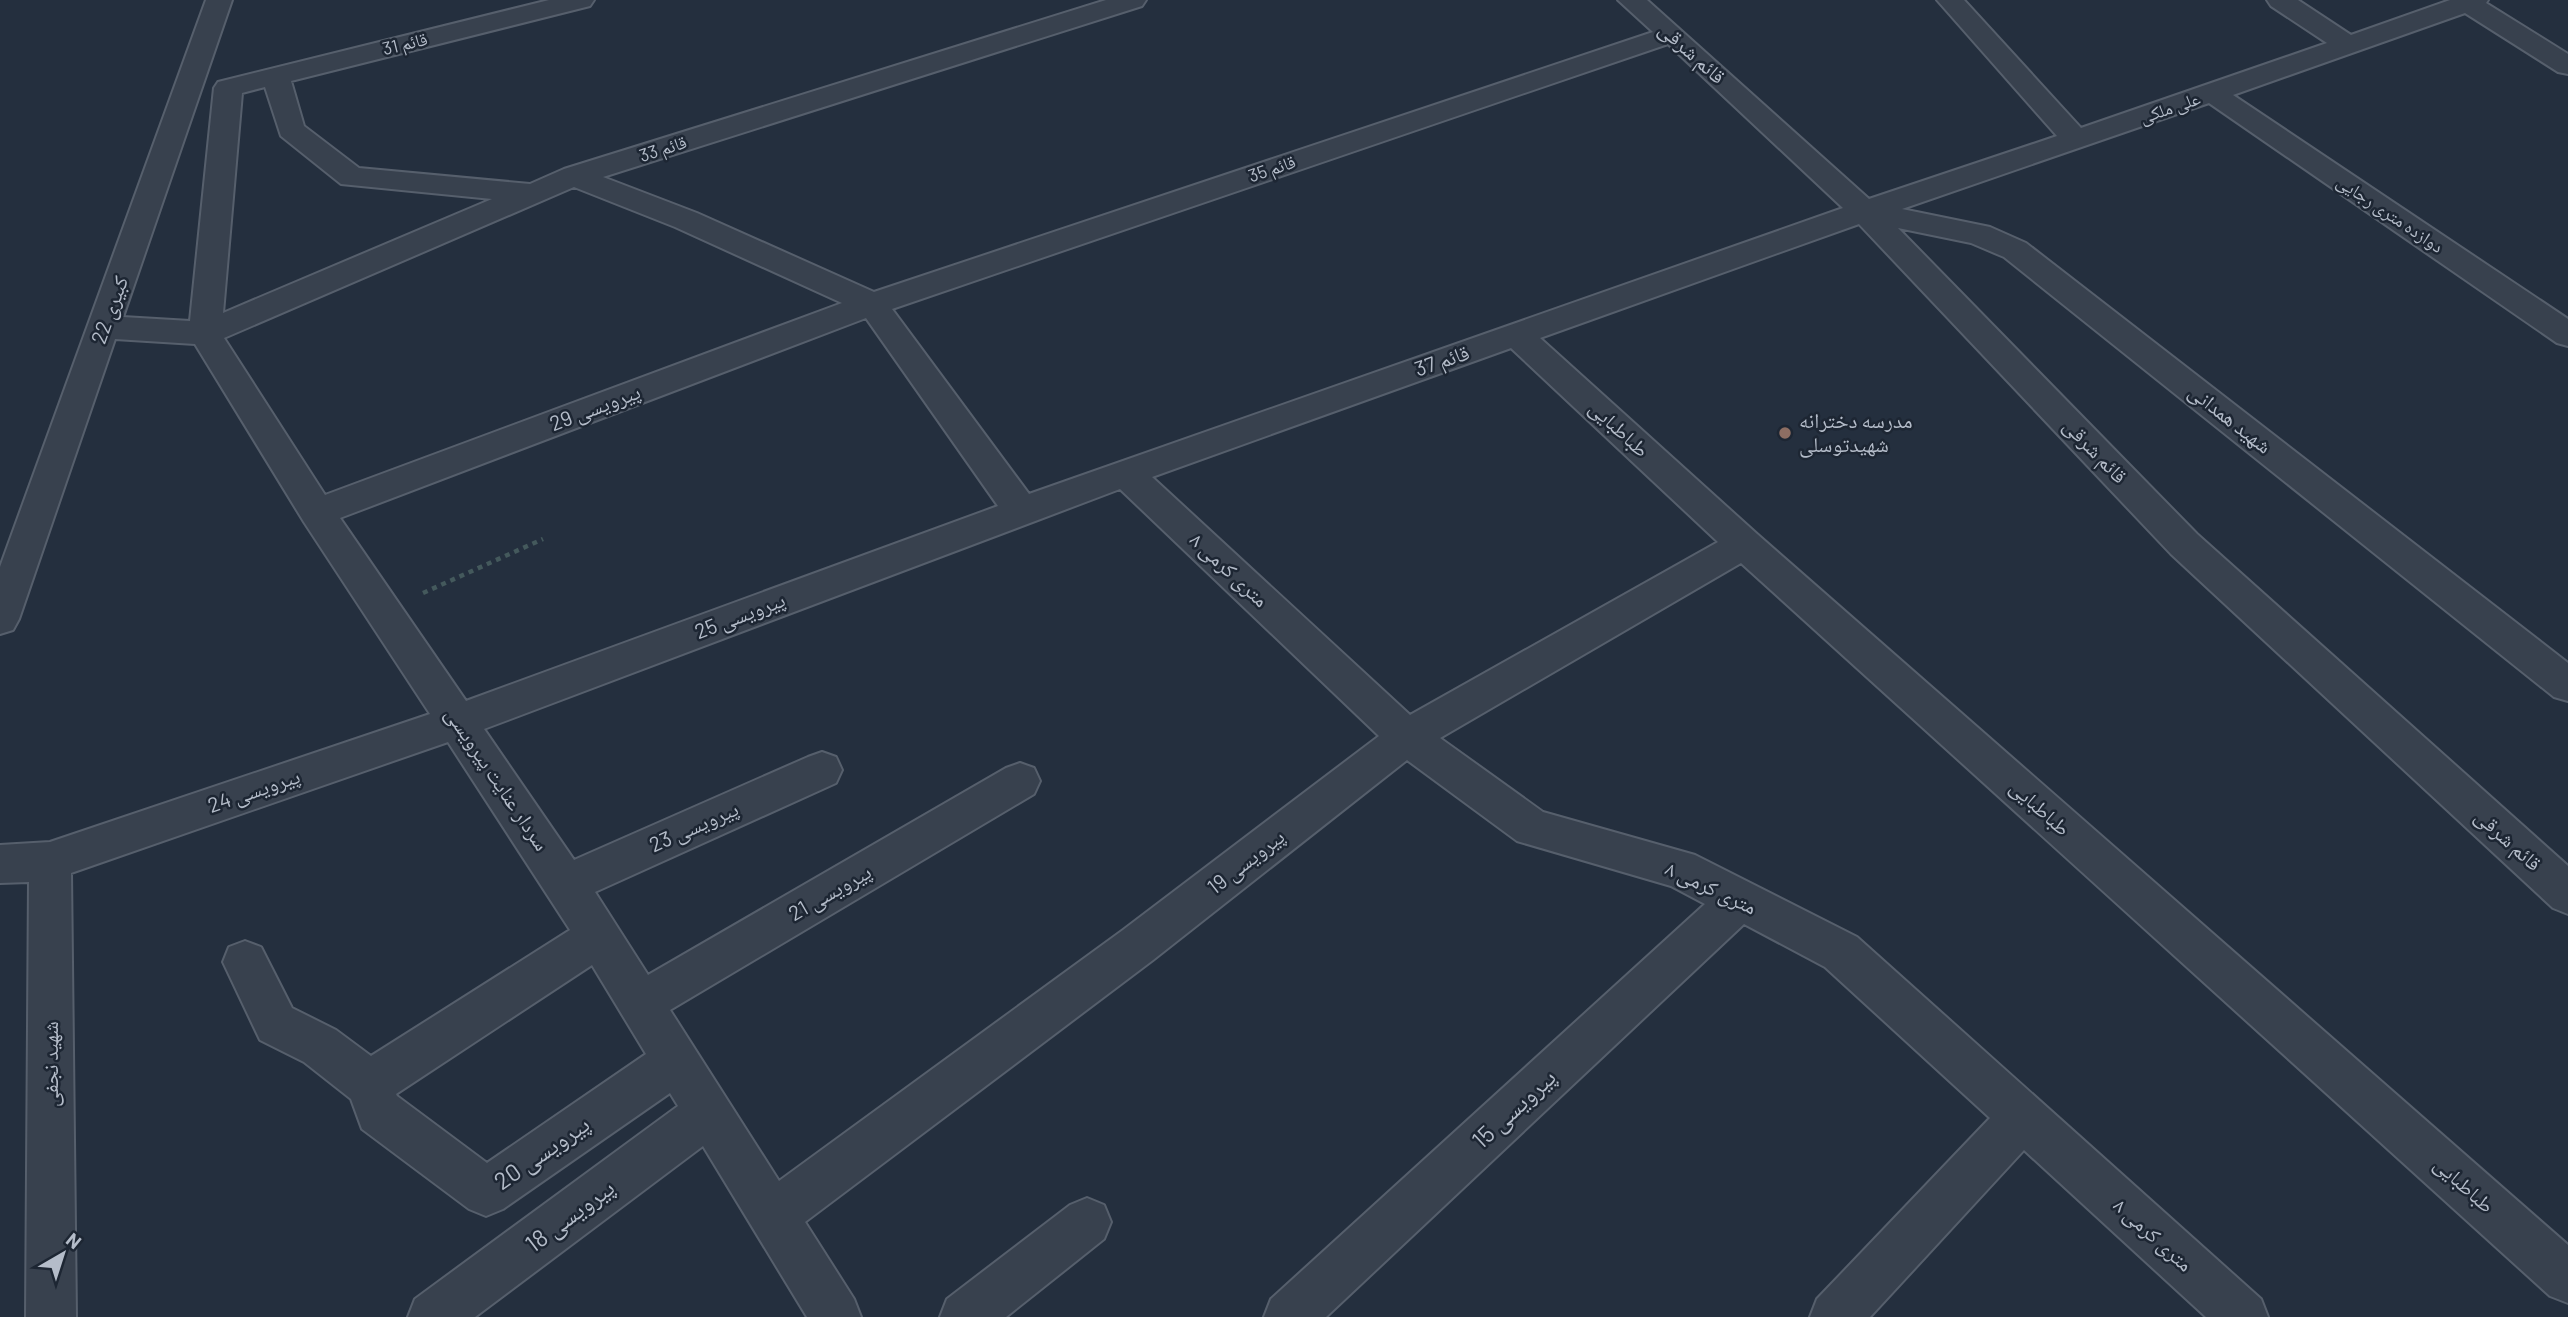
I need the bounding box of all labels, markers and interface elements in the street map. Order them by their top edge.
street label: قائم شرقی [1653,16,1731,90]
street label: قائم 31 [380,27,430,61]
street label: علی ملکی [2136,86,2203,129]
street label: قائم 33 [636,130,690,168]
street label: قائم 35 [1245,150,1299,188]
street label: دوازده متری رجایی [2333,169,2448,258]
street label: کبیری 22 [85,272,133,347]
street label: قائم 37 [1411,339,1473,383]
street label: پیرویسی 29 [546,378,644,437]
street label: شهید همدانی [2183,378,2277,459]
street label: طباطبایی [1584,394,1655,463]
place label: مدرسه دخترانه شهیدتوسلی [1799,407,1913,458]
street label: قائم شرقی [2057,412,2133,490]
marker: مدرسه دخترانه شهیدتوسلی [1777,425,1793,441]
street label: ۸ متری کرمی [1184,526,1274,613]
street label: پیرویسی 25 [691,586,789,645]
street label: سردار عنایت پیرویسی [439,702,555,856]
street label: پیرویسی 24 [204,762,303,819]
street label: طباطبایی [2004,773,2076,842]
street label: پیرویسی 23 [645,795,743,858]
street label: قائم شرقی [2469,803,2547,877]
street label: پیرویسی 19 [1201,823,1290,900]
street label: ۸ متری کرمی [1661,855,1761,920]
street label: پیرویسی 21 [784,858,876,927]
street label: شهید نجفی [37,1021,64,1107]
street label: پیرویسی 15 [1465,1062,1562,1155]
street label: پیرویسی 20 [488,1108,595,1196]
street label: طباطبایی [2428,1150,2500,1219]
street label: پیرویسی 18 [519,1172,620,1259]
street label: ۸ متری کرمی [2108,1192,2199,1277]
north arrow [28,1219,98,1289]
text: N [62,1227,86,1253]

